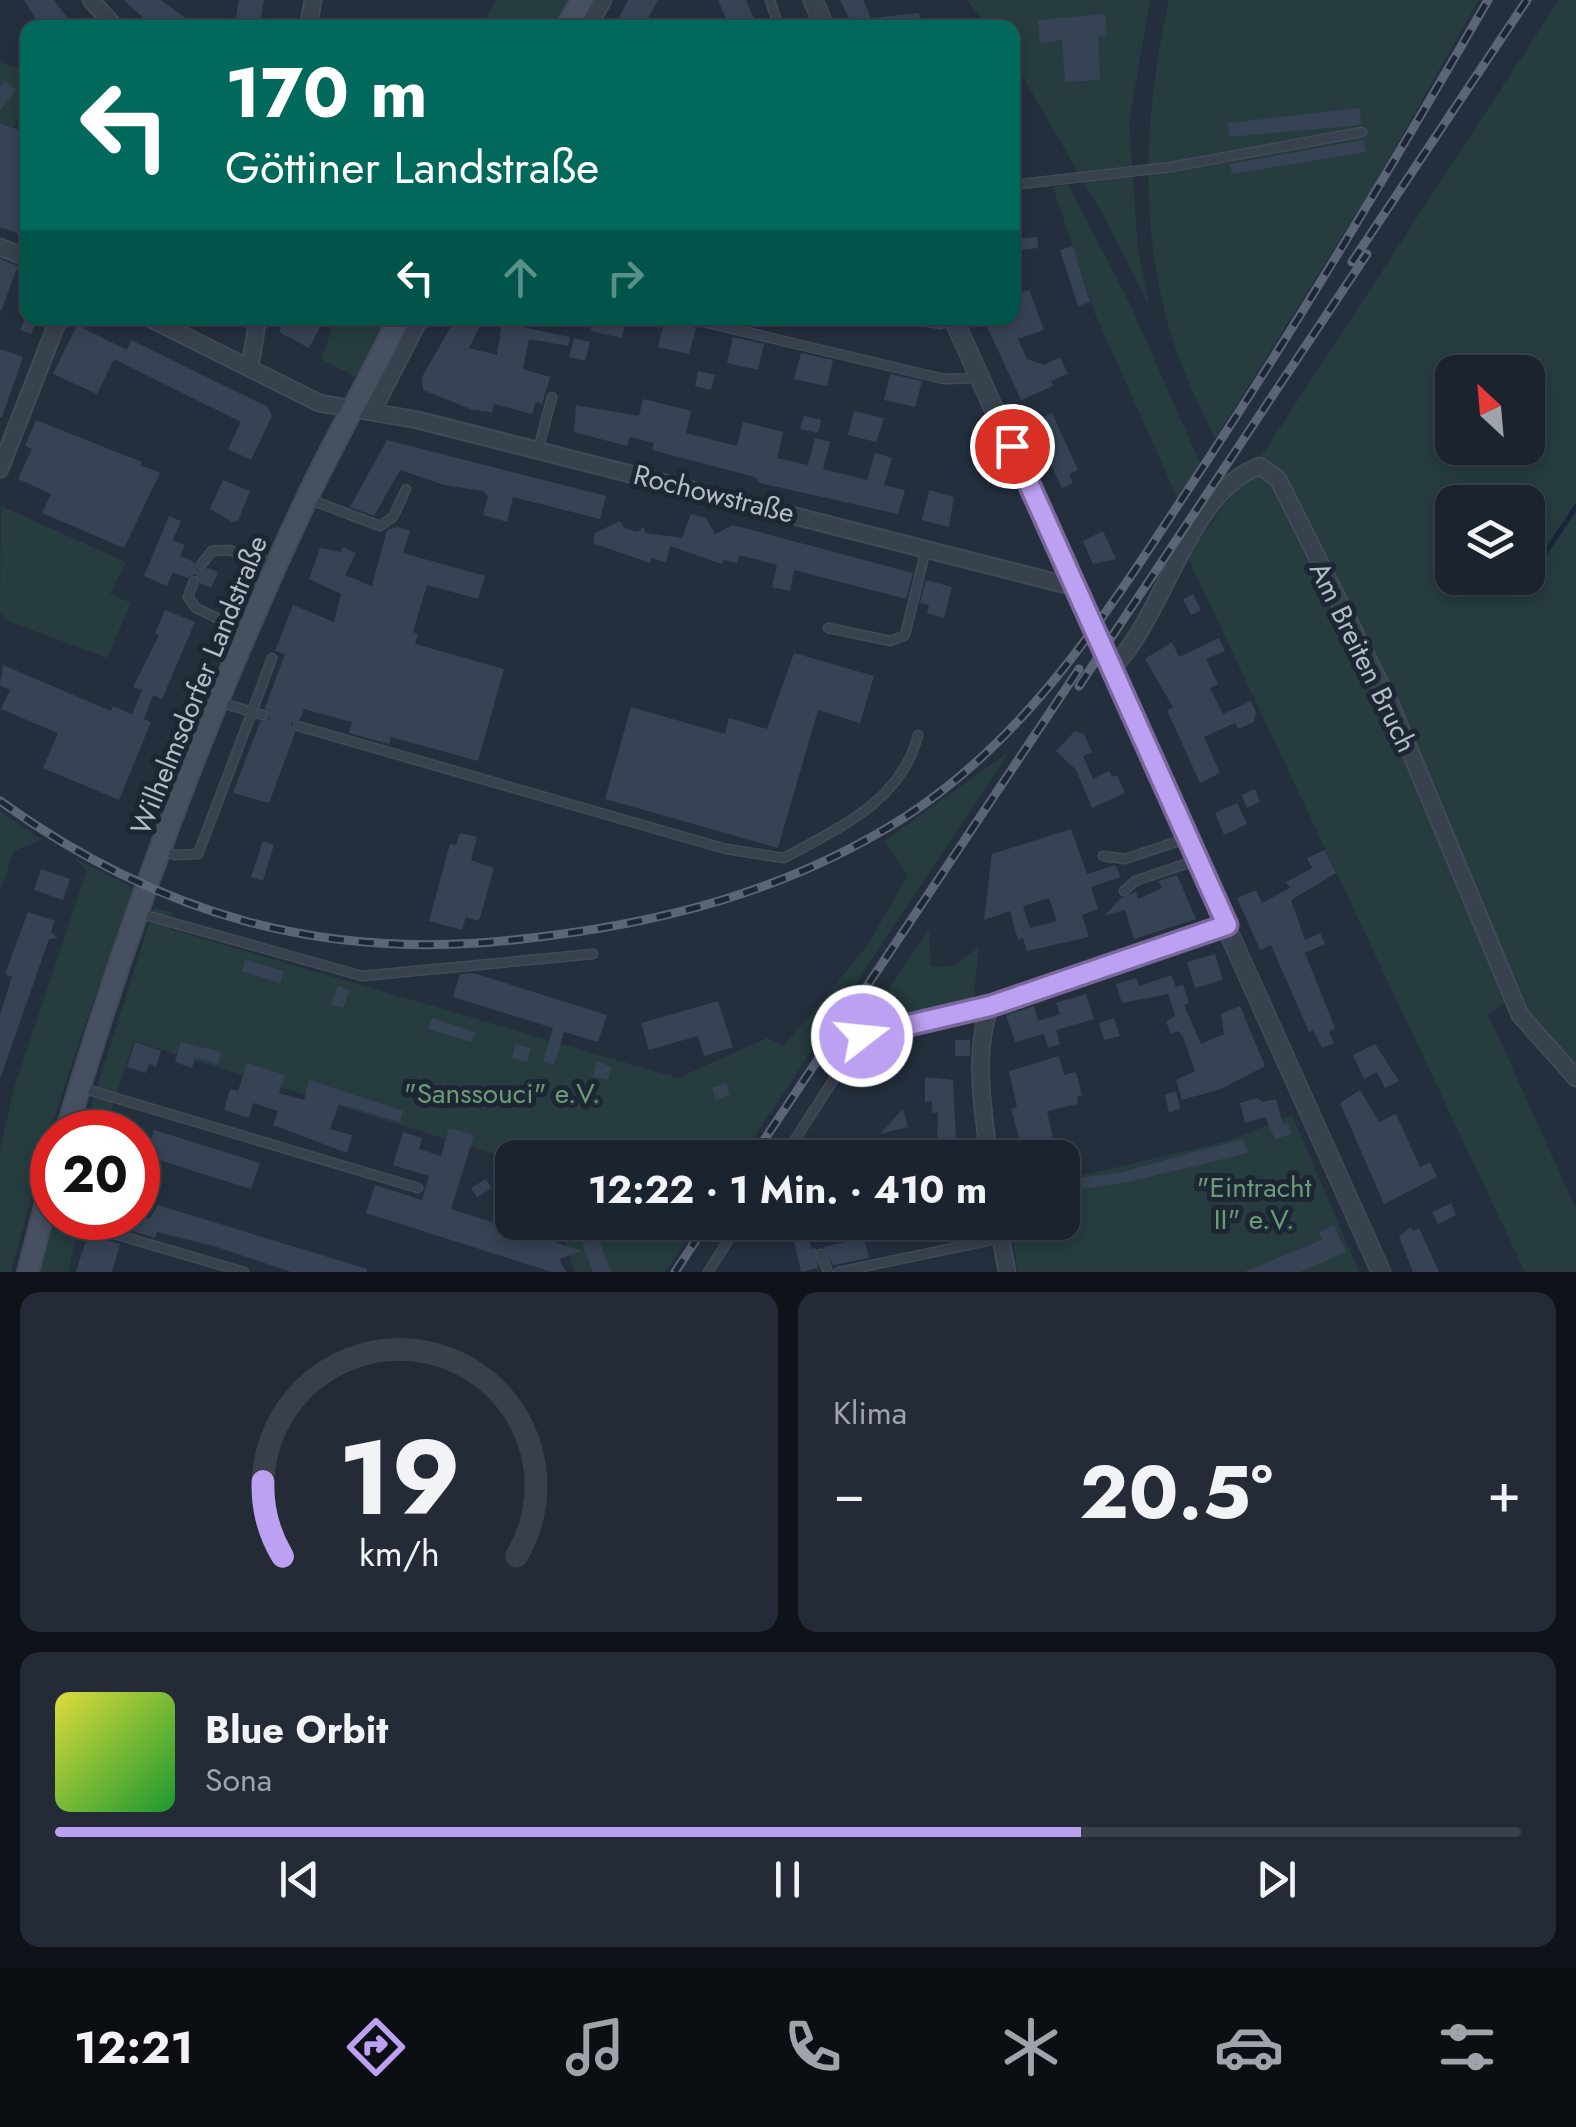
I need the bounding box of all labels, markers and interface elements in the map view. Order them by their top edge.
text: 170 m [225,42,428,143]
icon: left [60,60,190,190]
text: Göttiner Landstraße [225,135,599,200]
icon: left [388,250,443,305]
icon: ahead [493,250,548,305]
icon: right [598,250,653,305]
north arrow [1435,355,1545,465]
map controls [1435,355,1545,595]
pin [970,404,1055,489]
icon: arrive [985,419,1040,474]
street label: Rochowstraße [629,454,799,534]
button: layers [1435,485,1545,595]
street label: Wilhelmsdorfer Landstraße [120,529,278,841]
street label: Am Breiten Bruch [1299,555,1427,759]
position arrow [810,984,914,1088]
park label: "Sanssouci" e.V. [404,1073,600,1114]
speed limit sign: 20 [30,1110,160,1240]
text: 12:22 · 1 Min. · 410 m [588,1162,987,1217]
park label: "Eintracht II" e.V. [1197,1167,1312,1240]
text: Klima [833,1390,907,1436]
text: 19 [338,1403,460,1553]
text: 20.5° [1079,1438,1273,1546]
text: − [833,1453,865,1533]
text: + [1487,1453,1521,1533]
text: km/h [359,1528,439,1579]
text: Blue Orbit [205,1702,388,1757]
text: Sona [205,1757,272,1803]
icon: previous [272,1852,327,1907]
icon: pause [760,1852,815,1907]
icon: next [1249,1852,1304,1907]
icon: directions [341,2012,411,2082]
icon: music [560,2012,630,2082]
icon: phone [778,2012,848,2082]
icon: climate [996,2012,1066,2082]
icon: car [1214,2012,1284,2082]
icon: filters [1432,2012,1502,2082]
text: 12:21 [74,2015,193,2080]

